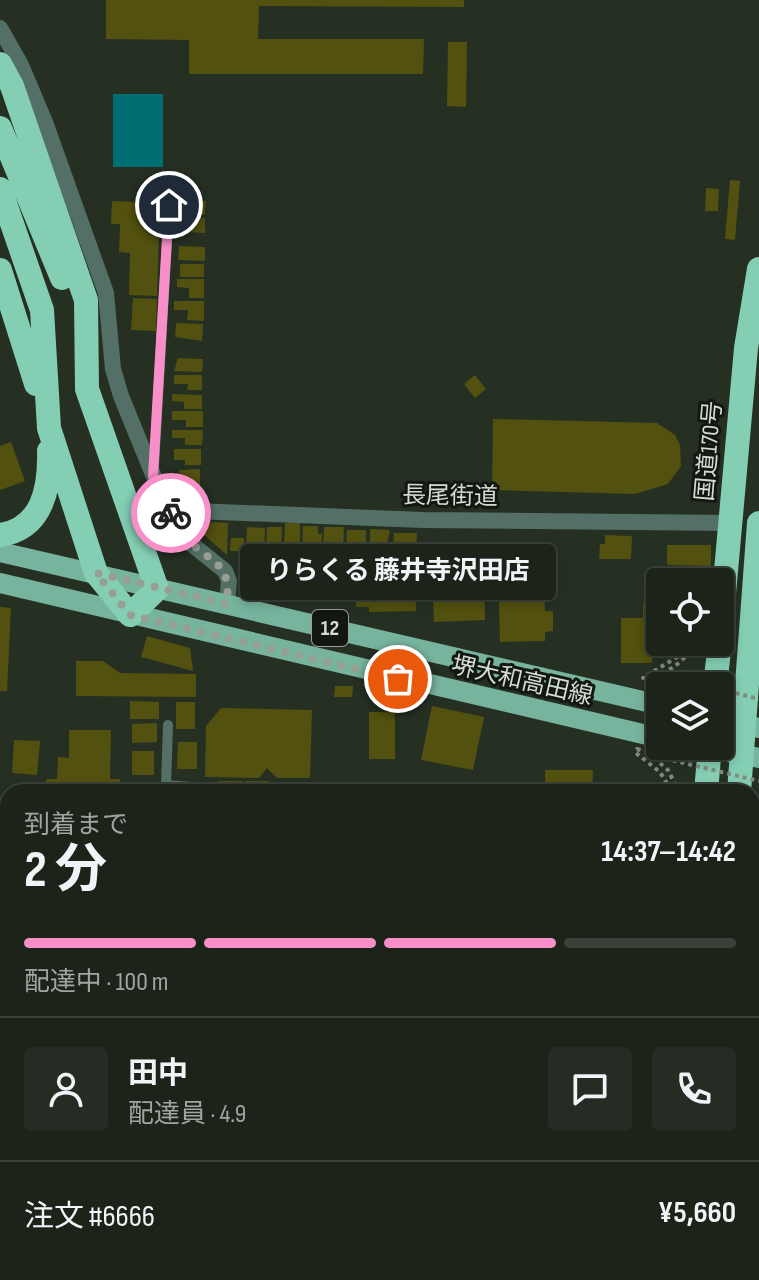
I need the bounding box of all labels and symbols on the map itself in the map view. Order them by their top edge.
pin [135,171,203,239]
street label: 国道170号 [690,400,728,502]
courier [131,473,211,553]
street label: 長尾街道 [402,481,498,511]
callout: りらくる 藤井寺沢田店 [240,543,556,599]
road number: 12 [312,610,348,646]
pin [364,645,432,713]
street label: 堺大和高田線 [449,651,595,711]

